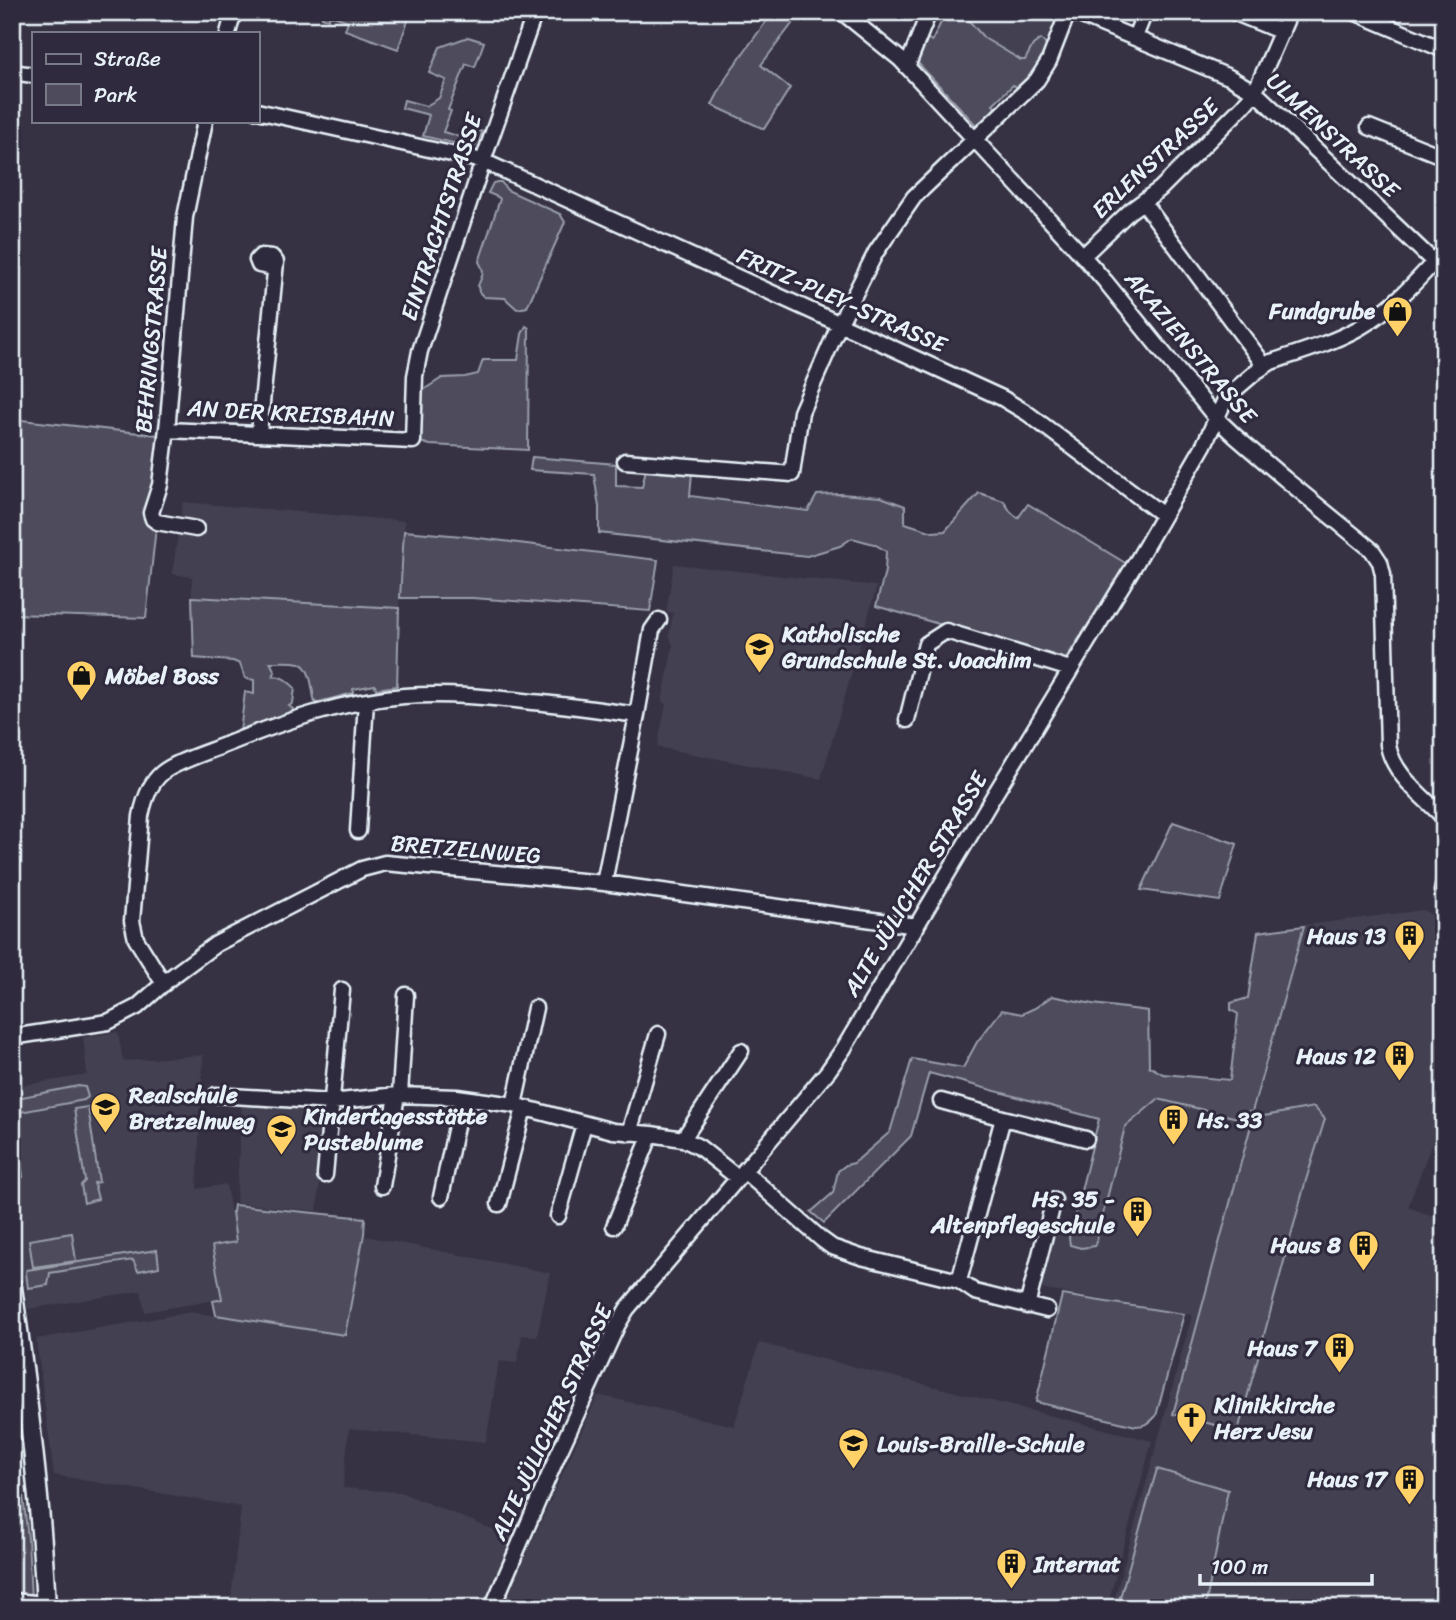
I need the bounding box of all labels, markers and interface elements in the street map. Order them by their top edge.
legend [32,32,259,122]
text: Straße [94,40,161,78]
street label: ULMENSTRASSE [1256,62,1410,210]
text: Park [94,76,137,114]
street label: ERLENSTRASSE [1082,87,1230,229]
street label: EINTRACHTSTRASSE [389,107,495,326]
street label: FRITZ-PLEY-STRASSE [730,236,954,366]
street label: BEHRINGSTRASSE [123,244,180,435]
street label: AKAZIENSTRASSE [1113,260,1268,434]
place label: Fundgrube [1268,291,1376,332]
shop icon: Fundgrube [1381,294,1415,338]
street label: AN DER KREISBAHN [185,388,396,439]
place label: Katholische Grundschule St. Joachim [781,614,1032,681]
school or university icon: Katholische Grundschule St. Joachim [742,630,776,674]
place label: Möbel Boss [104,656,220,697]
shop icon: Möbel Boss [65,659,99,703]
street label: ALTE JÜLICHER STRASSE [831,763,1000,1006]
street label: BRETZELNWEG [389,823,543,876]
place label: Haus 13 [1306,916,1386,957]
building icon: Haus 13 [1392,919,1426,963]
place label: Haus 12 [1295,1036,1377,1077]
building icon: Haus 12 [1382,1039,1416,1083]
place label: Realschule Bretzelnweg [128,1075,255,1142]
school or university icon: Realschule Bretzelnweg [89,1091,123,1135]
place label: Kindertagesstätte Pusteblume [303,1096,488,1163]
place label: Hs. 33 [1196,1100,1262,1141]
building icon: Hs. 33 [1157,1103,1191,1147]
school or university icon: Kindertagesstätte Pusteblume [264,1112,298,1156]
place label: Hs. 35 - Altenpflegeschule [930,1179,1115,1246]
building icon: Hs. 35 - Altenpflegeschule [1121,1195,1155,1239]
place label: Haus 8 [1269,1225,1341,1266]
building icon: Haus 8 [1347,1228,1381,1272]
street label: ALTE JÜLICHER STRASSE [478,1296,625,1548]
place label: Haus 7 [1246,1328,1319,1369]
building icon: Haus 7 [1323,1331,1357,1375]
place label: Klinikkirche Herz Jesu [1213,1385,1335,1452]
church icon: Klinikkirche Herz Jesu [1174,1401,1208,1445]
place label: Louis-Braille-Schule [877,1424,1085,1465]
school or university icon: Louis-Braille-Schule [837,1427,871,1471]
place label: Haus 17 [1306,1459,1389,1500]
building icon: Haus 17 [1393,1462,1427,1506]
scale bar [1200,1543,1372,1587]
place label: Internat [1033,1544,1121,1585]
building icon: Internat [994,1547,1028,1591]
text: 100 m [1211,1548,1268,1586]

